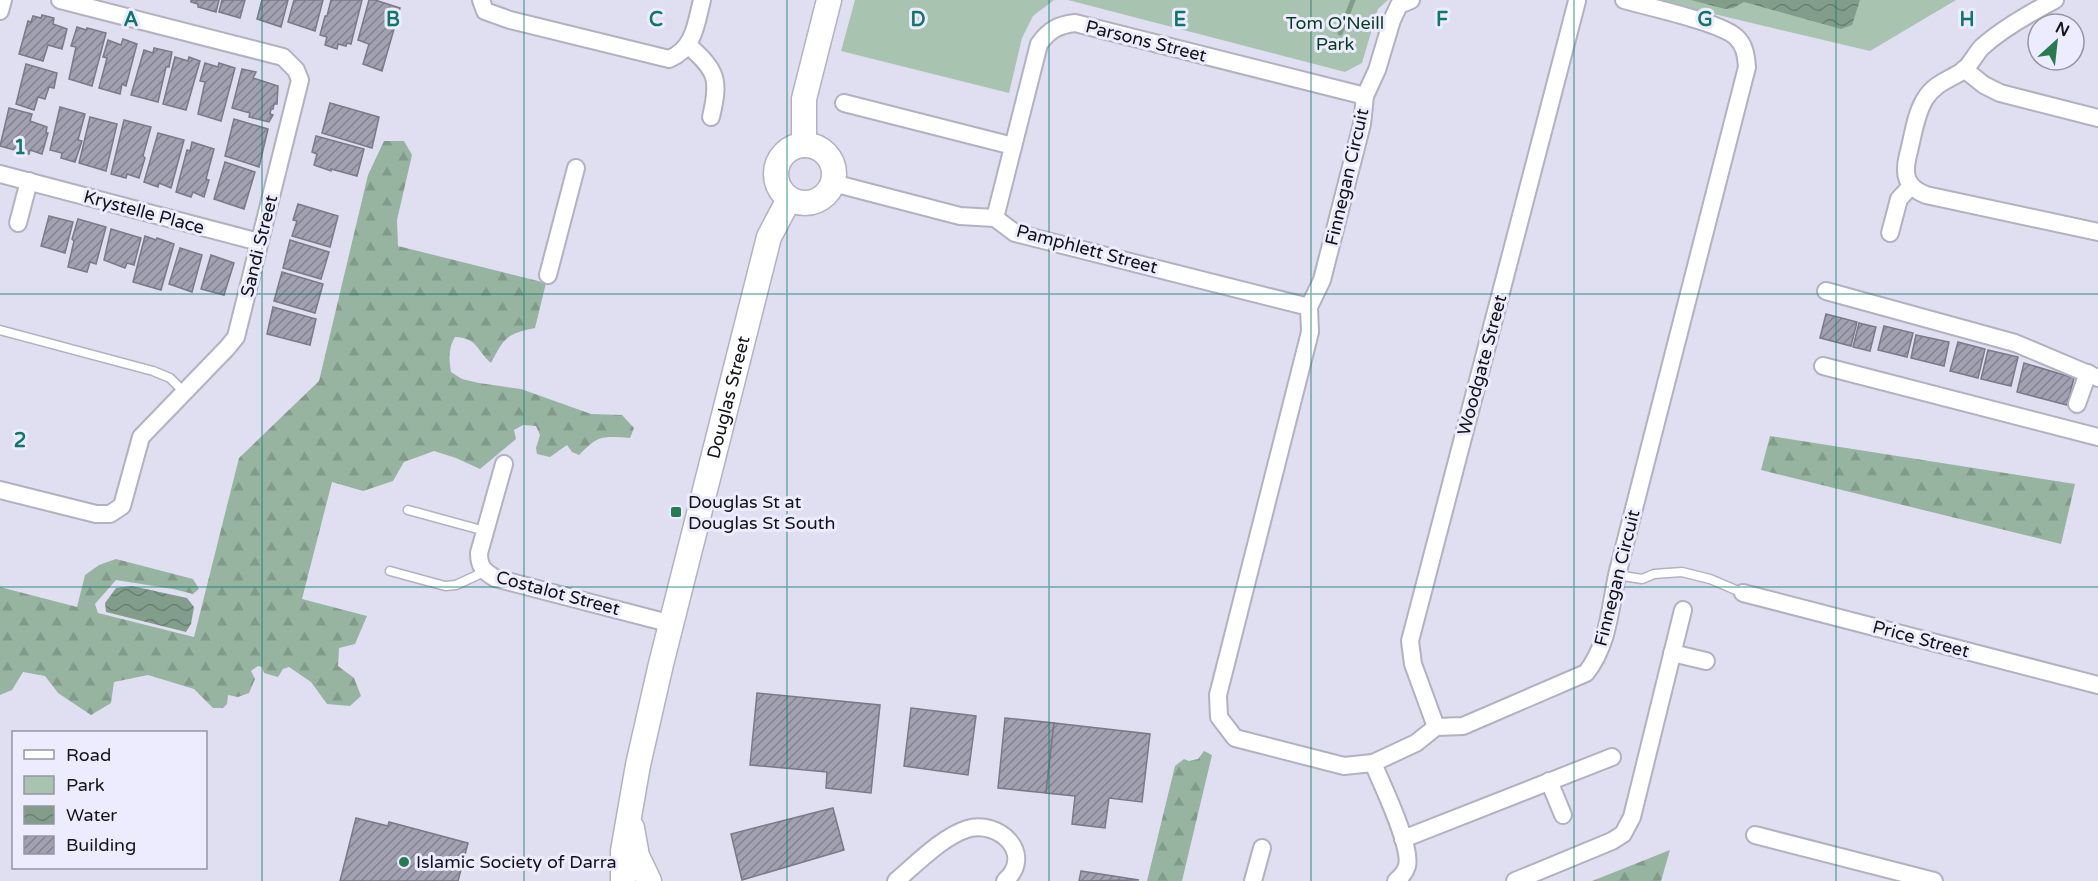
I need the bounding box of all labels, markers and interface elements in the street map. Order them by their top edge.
text: A [124,8,139,32]
text: B [386,8,400,32]
text: C [649,8,663,32]
text: D [910,8,926,32]
text: E [1174,8,1187,32]
text: F [1436,8,1448,32]
text: G [1697,8,1713,32]
text: H [1959,8,1975,32]
park label: Tom O'Neill Park [1286,12,1384,55]
north arrow [2026,12,2086,72]
street label: Parsons Street [1083,15,1209,67]
text: N [2052,18,2073,41]
street label: Finnegan Circuit [1321,106,1373,248]
text: 1 [14,136,26,160]
street label: Krystelle Place [81,185,207,239]
street label: Sandi Street [236,193,282,299]
street label: Pamphlett Street [1014,220,1160,278]
street label: Woodgate Street [1453,292,1511,438]
street label: Douglas Street [702,333,755,461]
text: 2 [14,429,26,453]
place label: Douglas St at Douglas St South [688,491,835,534]
marker: Douglas St at Douglas St South [669,505,683,519]
street label: Finnegan Circuit [1589,507,1645,649]
street label: Costalot Street [494,566,622,620]
street label: Price Street [1870,616,1972,662]
legend [12,731,207,869]
text: Road [66,744,111,766]
text: Park [66,774,105,796]
text: Water [66,804,117,826]
text: Building [66,834,136,856]
place label: Islamic Society of Darra [416,851,617,873]
marker: Islamic Society of Darra [397,855,411,869]

